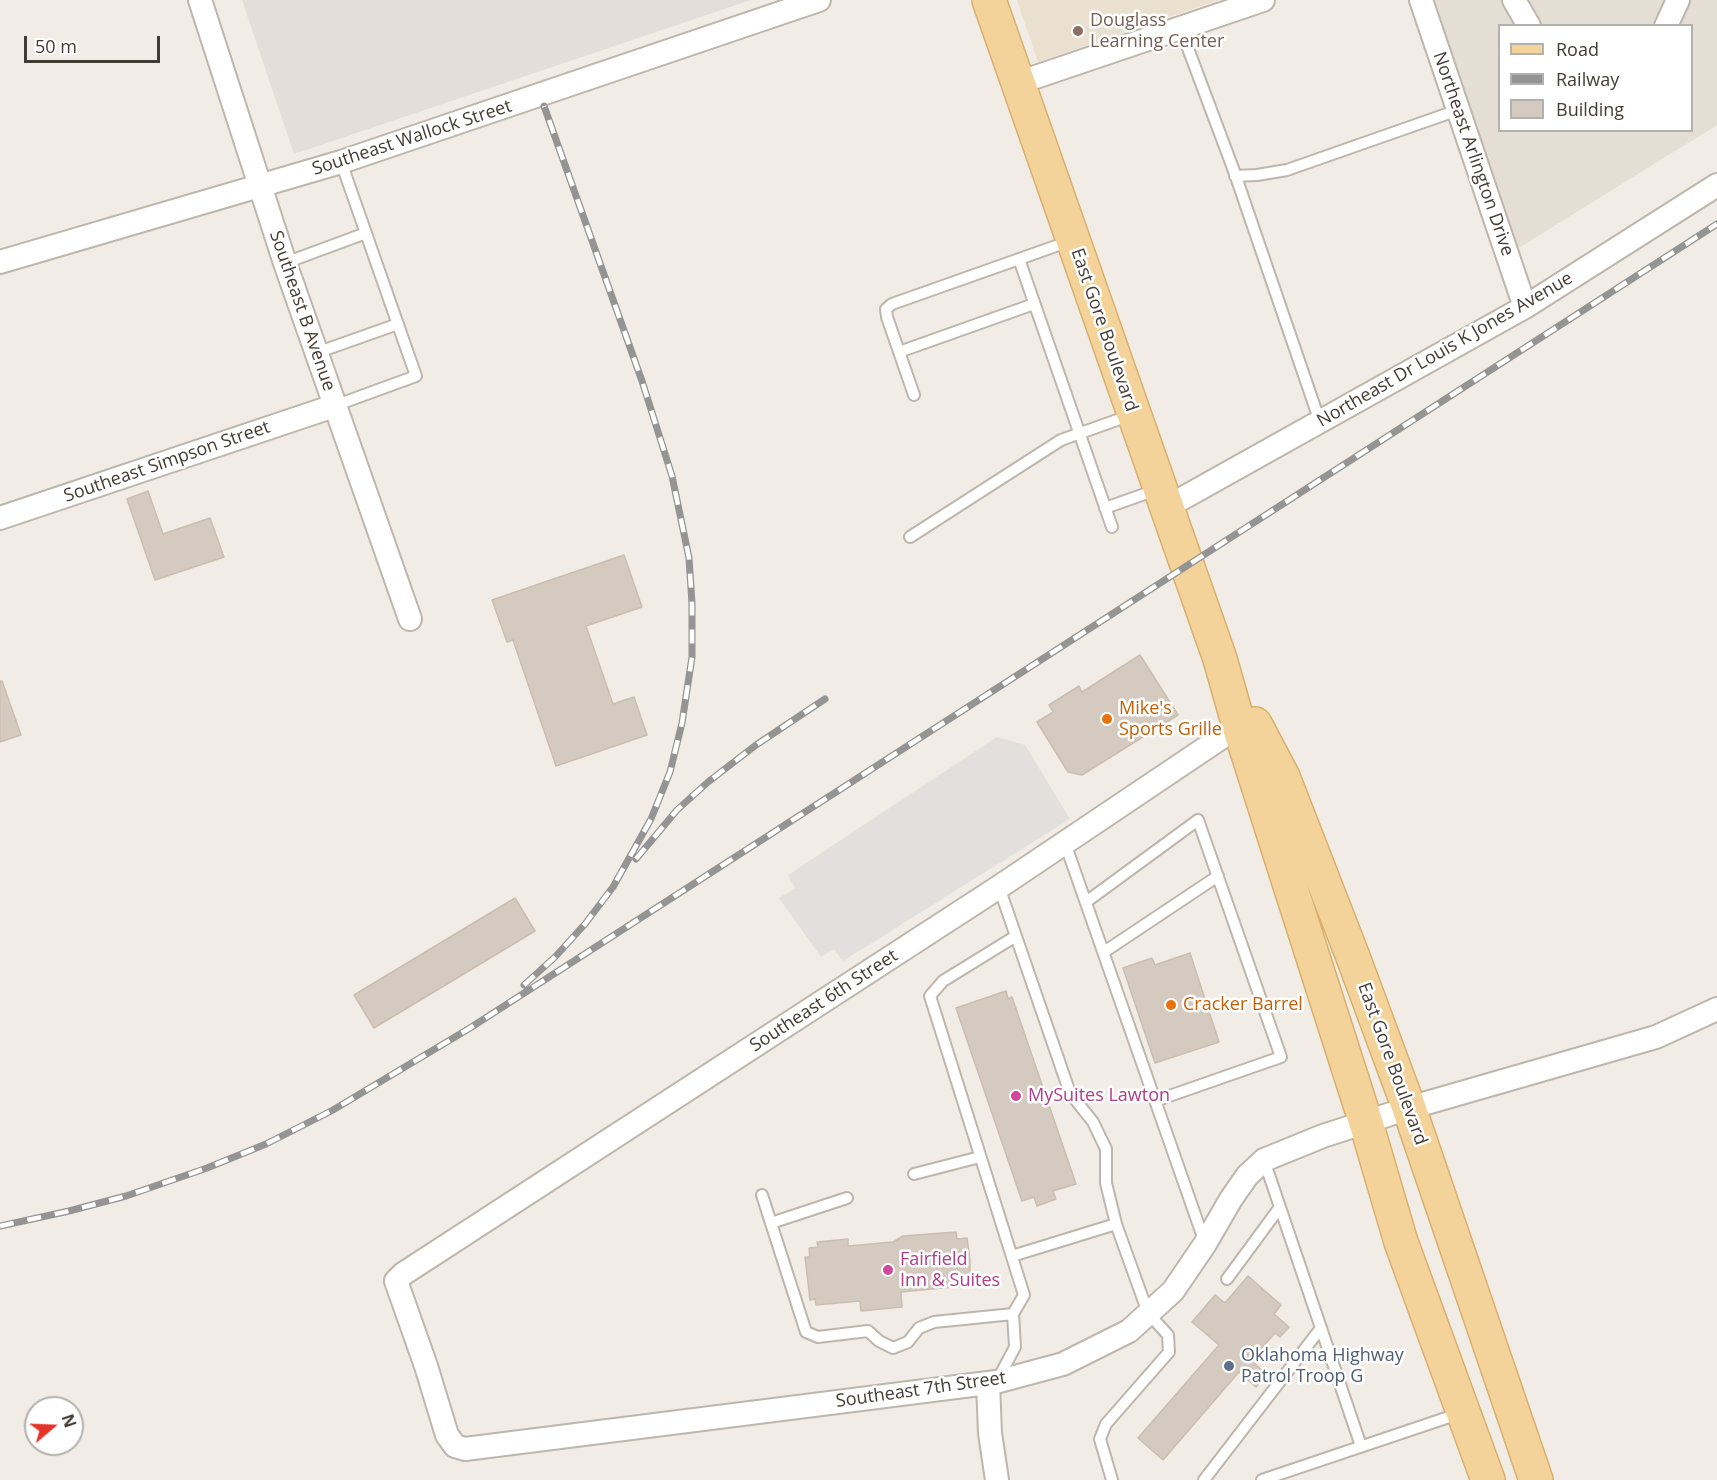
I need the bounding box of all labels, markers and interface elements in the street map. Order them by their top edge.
place label: Douglass Learning Center [1090,10,1224,52]
scale bar [27,24,164,62]
marker: Douglass Learning Center [1071,24,1085,38]
legend [1498,24,1693,132]
text: 50 m [35,34,77,58]
text: Road [1556,37,1599,61]
street label: Northeast Arlington Drive [1428,49,1518,259]
text: Railway [1556,67,1619,91]
street label: Southeast Wallock Street [309,96,515,180]
text: Building [1556,97,1624,121]
street label: Southeast B Avenue [264,228,340,394]
street label: East Gore Boulevard [1066,246,1142,414]
street label: Northeast Dr Louis K Jones Avenue [1313,268,1577,432]
street label: Southeast Simpson Street [61,417,273,507]
place label: Mike's Sports Grille [1119,698,1222,740]
marker: Mike's Sports Grille [1100,712,1114,726]
street label: Southeast 6th Street [746,945,902,1057]
street label: East Gore Boulevard [1353,980,1431,1148]
place label: Cracker Barrel [1183,994,1303,1016]
marker: Cracker Barrel [1164,998,1178,1012]
place label: MySuites Lawton [1028,1085,1170,1107]
marker: MySuites Lawton [1009,1089,1023,1103]
place label: Fairfield Inn & Suites [900,1249,1000,1292]
marker: Fairfield Inn & Suites [881,1263,895,1277]
place label: Oklahoma Highway Patrol Troop G [1241,1345,1404,1388]
marker: Oklahoma Highway Patrol Troop G [1222,1359,1236,1373]
street label: Southeast 7th Street [834,1367,1008,1413]
north arrow [24,1396,84,1456]
text: N [57,1411,82,1431]

